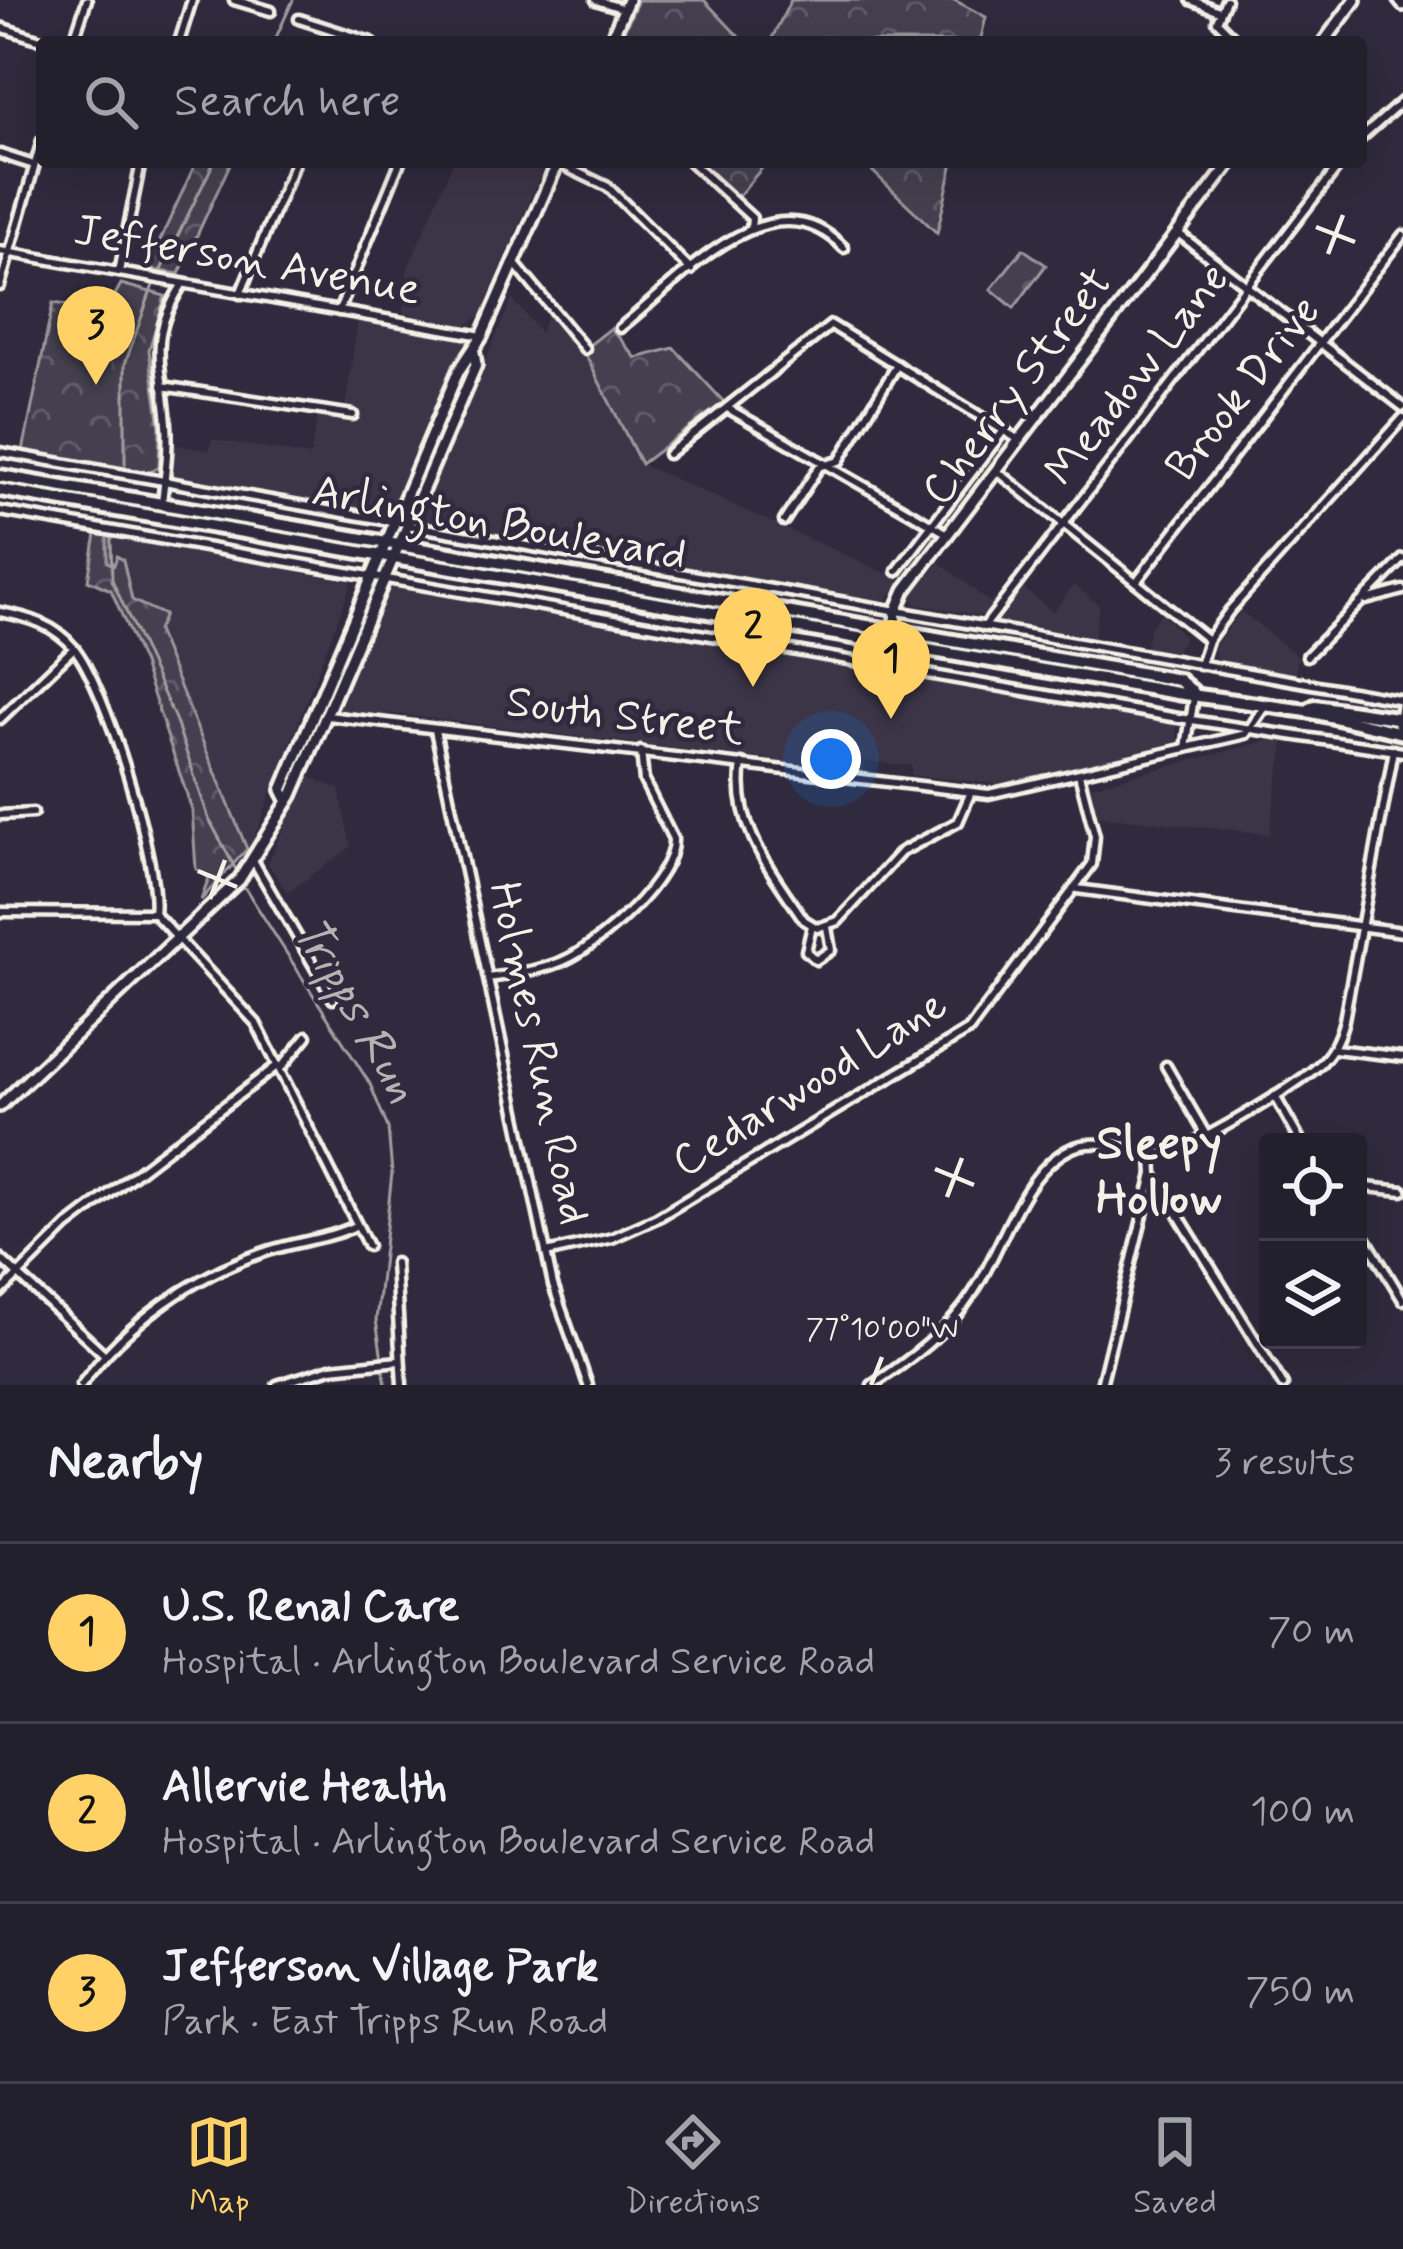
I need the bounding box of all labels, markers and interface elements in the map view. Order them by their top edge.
search box [36,36,1367,168]
icon: search [78,69,144,135]
text: Search here [174,73,401,132]
street label: Jefferson Avenue [69,202,425,320]
street label: Meadow Lane [1032,251,1244,499]
street label: Cherry Street [909,256,1127,518]
street label: Brook Drive [1153,284,1335,494]
pin: 3 [57,286,135,385]
street label: Arlington Boulevard [306,462,691,591]
pin: 2 [714,588,792,687]
pin: 1 [852,620,930,719]
street label: South Street [503,673,747,761]
your location [801,729,861,789]
street label: Holmes Run Road [473,876,603,1230]
water label: Tripps Run [277,906,433,1114]
street label: Cedarwood Lane [661,976,959,1192]
district label: Sleepy Hollow [1096,1113,1222,1231]
map controls [1259,1133,1367,1349]
button: locate [1259,1133,1367,1241]
button: layers [1259,1241,1367,1349]
text: 77°10'00"W [806,1310,958,1349]
text: Nearby [48,1430,203,1496]
text: 3 results [1214,1438,1355,1489]
text: U.S. Renal Care [162,1578,460,1637]
text: 1 [78,1607,96,1658]
text: 70 m [1267,1607,1355,1658]
text: Hospital · Arlington Boulevard Service Road [162,1637,875,1688]
text: Allervie Health [162,1758,447,1817]
text: 2 [77,1787,97,1838]
text: 100 m [1250,1787,1355,1838]
text: Hospital · Arlington Boulevard Service Road [162,1817,875,1868]
text: Jefferson Village Park [162,1938,599,1997]
text: 3 [78,1967,96,2018]
text: 750 m [1246,1967,1355,2018]
text: Park · East Tripps Run Road [162,1997,608,2048]
tab: Map [186,2109,252,2225]
tab: Directions [625,2109,761,2225]
tab: Saved [1133,2109,1217,2225]

